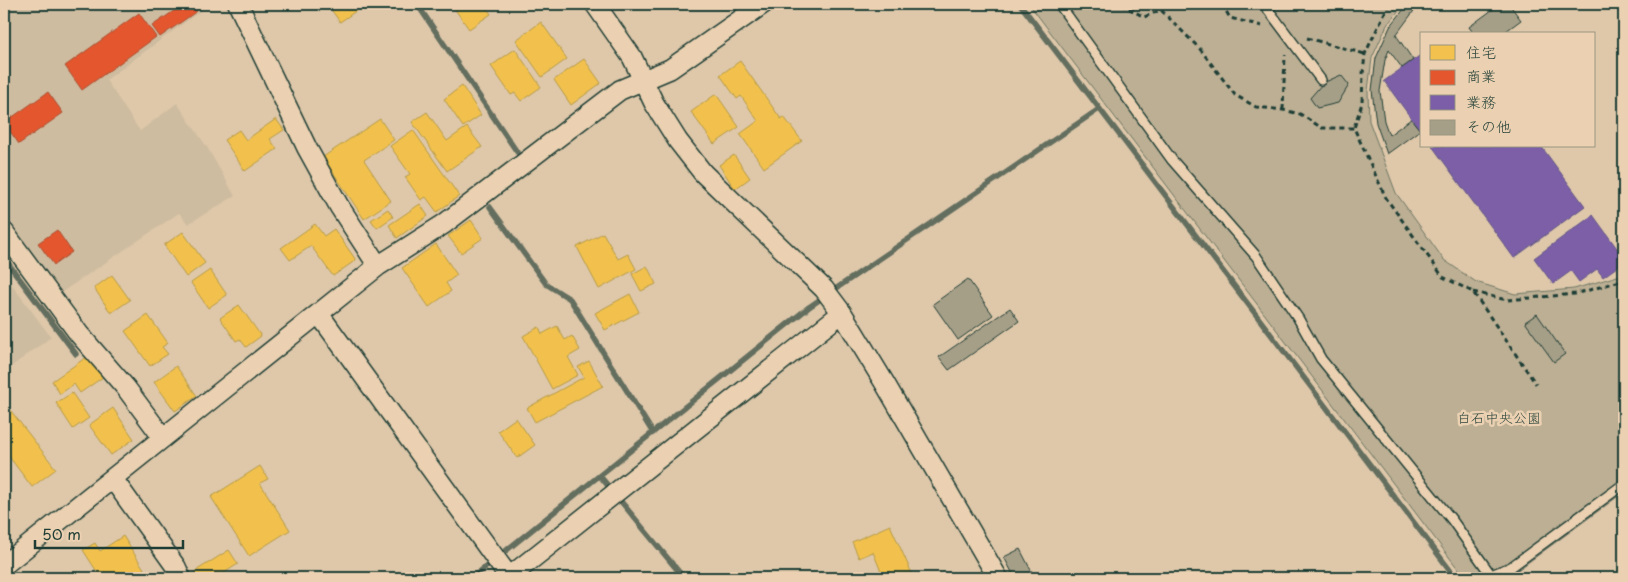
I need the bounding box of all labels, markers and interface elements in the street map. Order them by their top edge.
legend [1420,32,1596,148]
text: 住宅 [1466,40,1496,63]
text: 商業 [1466,64,1496,87]
text: 業務 [1466,90,1496,113]
text: その他 [1466,114,1511,137]
park label: 白石中央公園 [1457,407,1541,428]
scale bar [35,517,182,549]
text: 50 m [42,522,81,545]

